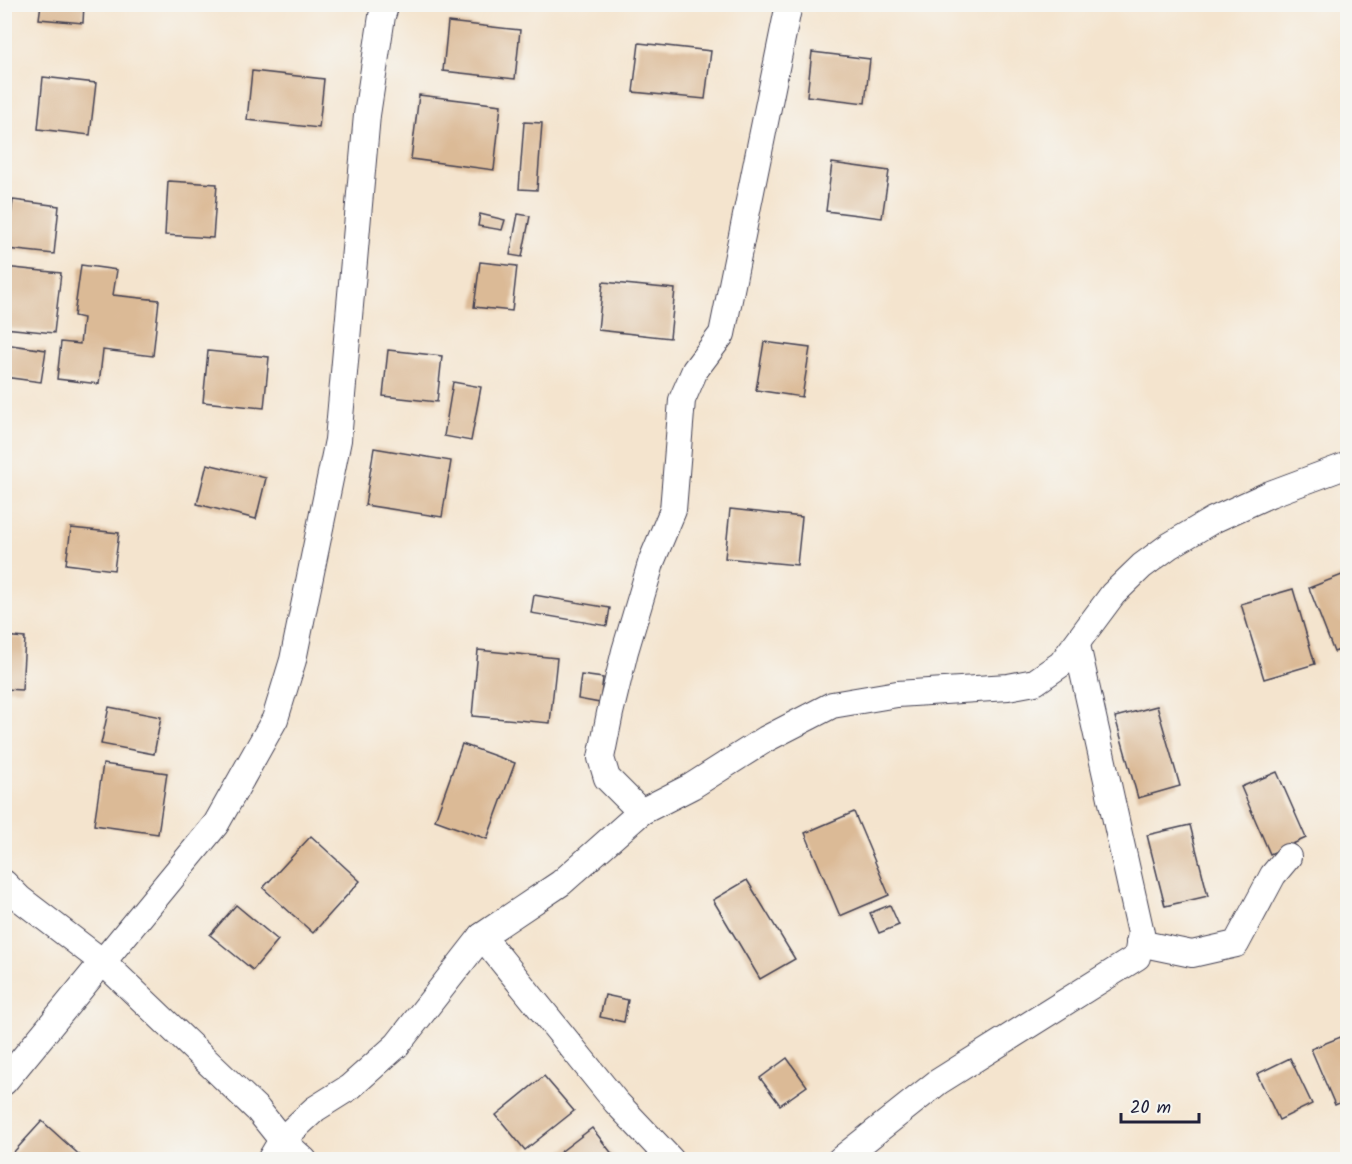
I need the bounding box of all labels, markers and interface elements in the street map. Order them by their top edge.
scale bar [1121,1086,1199,1124]
text: 20 m [1130,1094,1171,1123]

